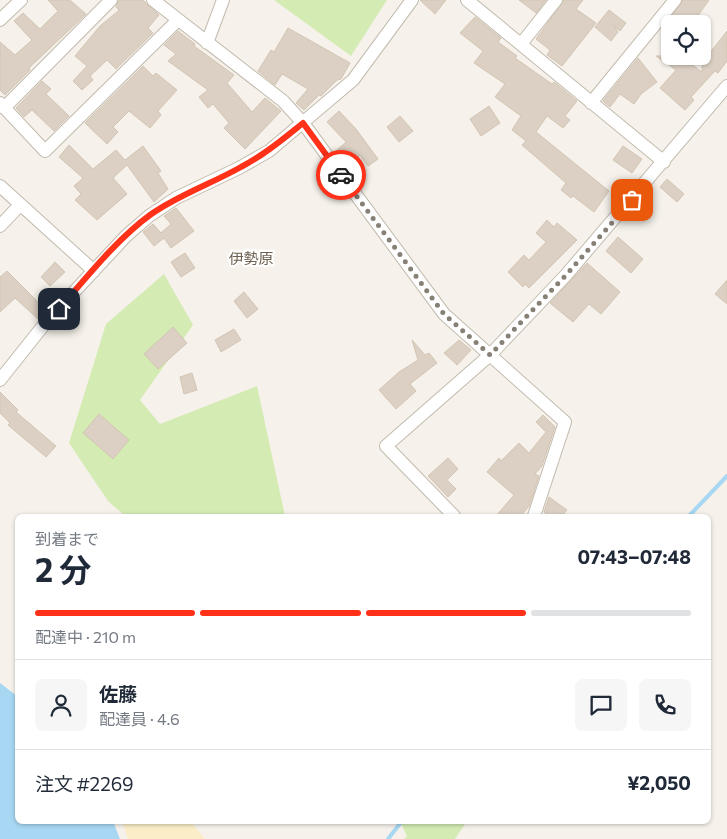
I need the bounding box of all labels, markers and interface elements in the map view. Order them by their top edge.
map controls [661,15,711,65]
button: locate [661,15,711,65]
courier [316,150,366,200]
icon: car [327,161,355,189]
pin [611,179,653,221]
icon: bag [618,186,646,214]
district label: 伊勢原 [228,249,274,267]
pin [38,288,80,330]
icon: home [45,295,73,323]
text: 到着まで [35,529,99,548]
text: 07:43–07:48 [577,545,691,568]
text: 2 分 [35,549,91,589]
text: 配達中 · 210 m [35,627,136,646]
button: person [35,679,87,731]
button: chat [575,679,627,731]
button: phone [639,679,691,731]
text: 佐藤 [99,682,137,705]
text: 配達員 · 4.6 [99,709,180,728]
text: ¥2,050 [627,771,691,794]
text: 注文 #2269 [35,772,133,795]

